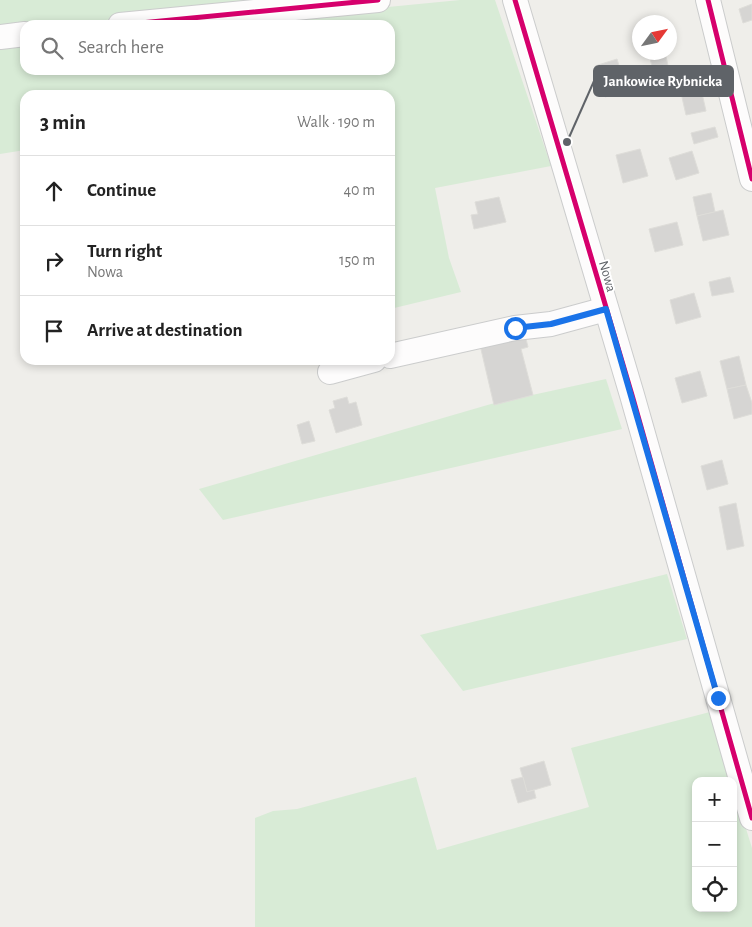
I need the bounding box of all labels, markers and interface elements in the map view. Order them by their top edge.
north arrow [632,15,677,60]
search box [20,20,395,75]
icon: search [38,34,66,62]
text: Search here [78,38,164,57]
callout: Jankowice Rybnicka [594,66,733,96]
text: Jankowice Rybnicka [604,74,722,89]
text: 3 min [40,112,86,133]
text: Walk · 190 m [297,114,375,130]
icon: ahead [40,177,68,205]
text: Continue [87,181,156,200]
text: 40 m [343,182,375,198]
text: Turn right [87,242,162,261]
icon: right [40,247,68,275]
text: 150 m [339,252,375,268]
street label: Nowa [596,259,618,294]
text: Nowa [87,264,123,280]
icon: arrive [40,317,68,345]
route start [504,317,527,340]
text: Arrive at destination [87,321,243,340]
route end [707,687,730,710]
map controls [692,777,737,912]
button: + [692,777,737,822]
button: − [692,822,737,867]
button: locate [692,867,737,912]

